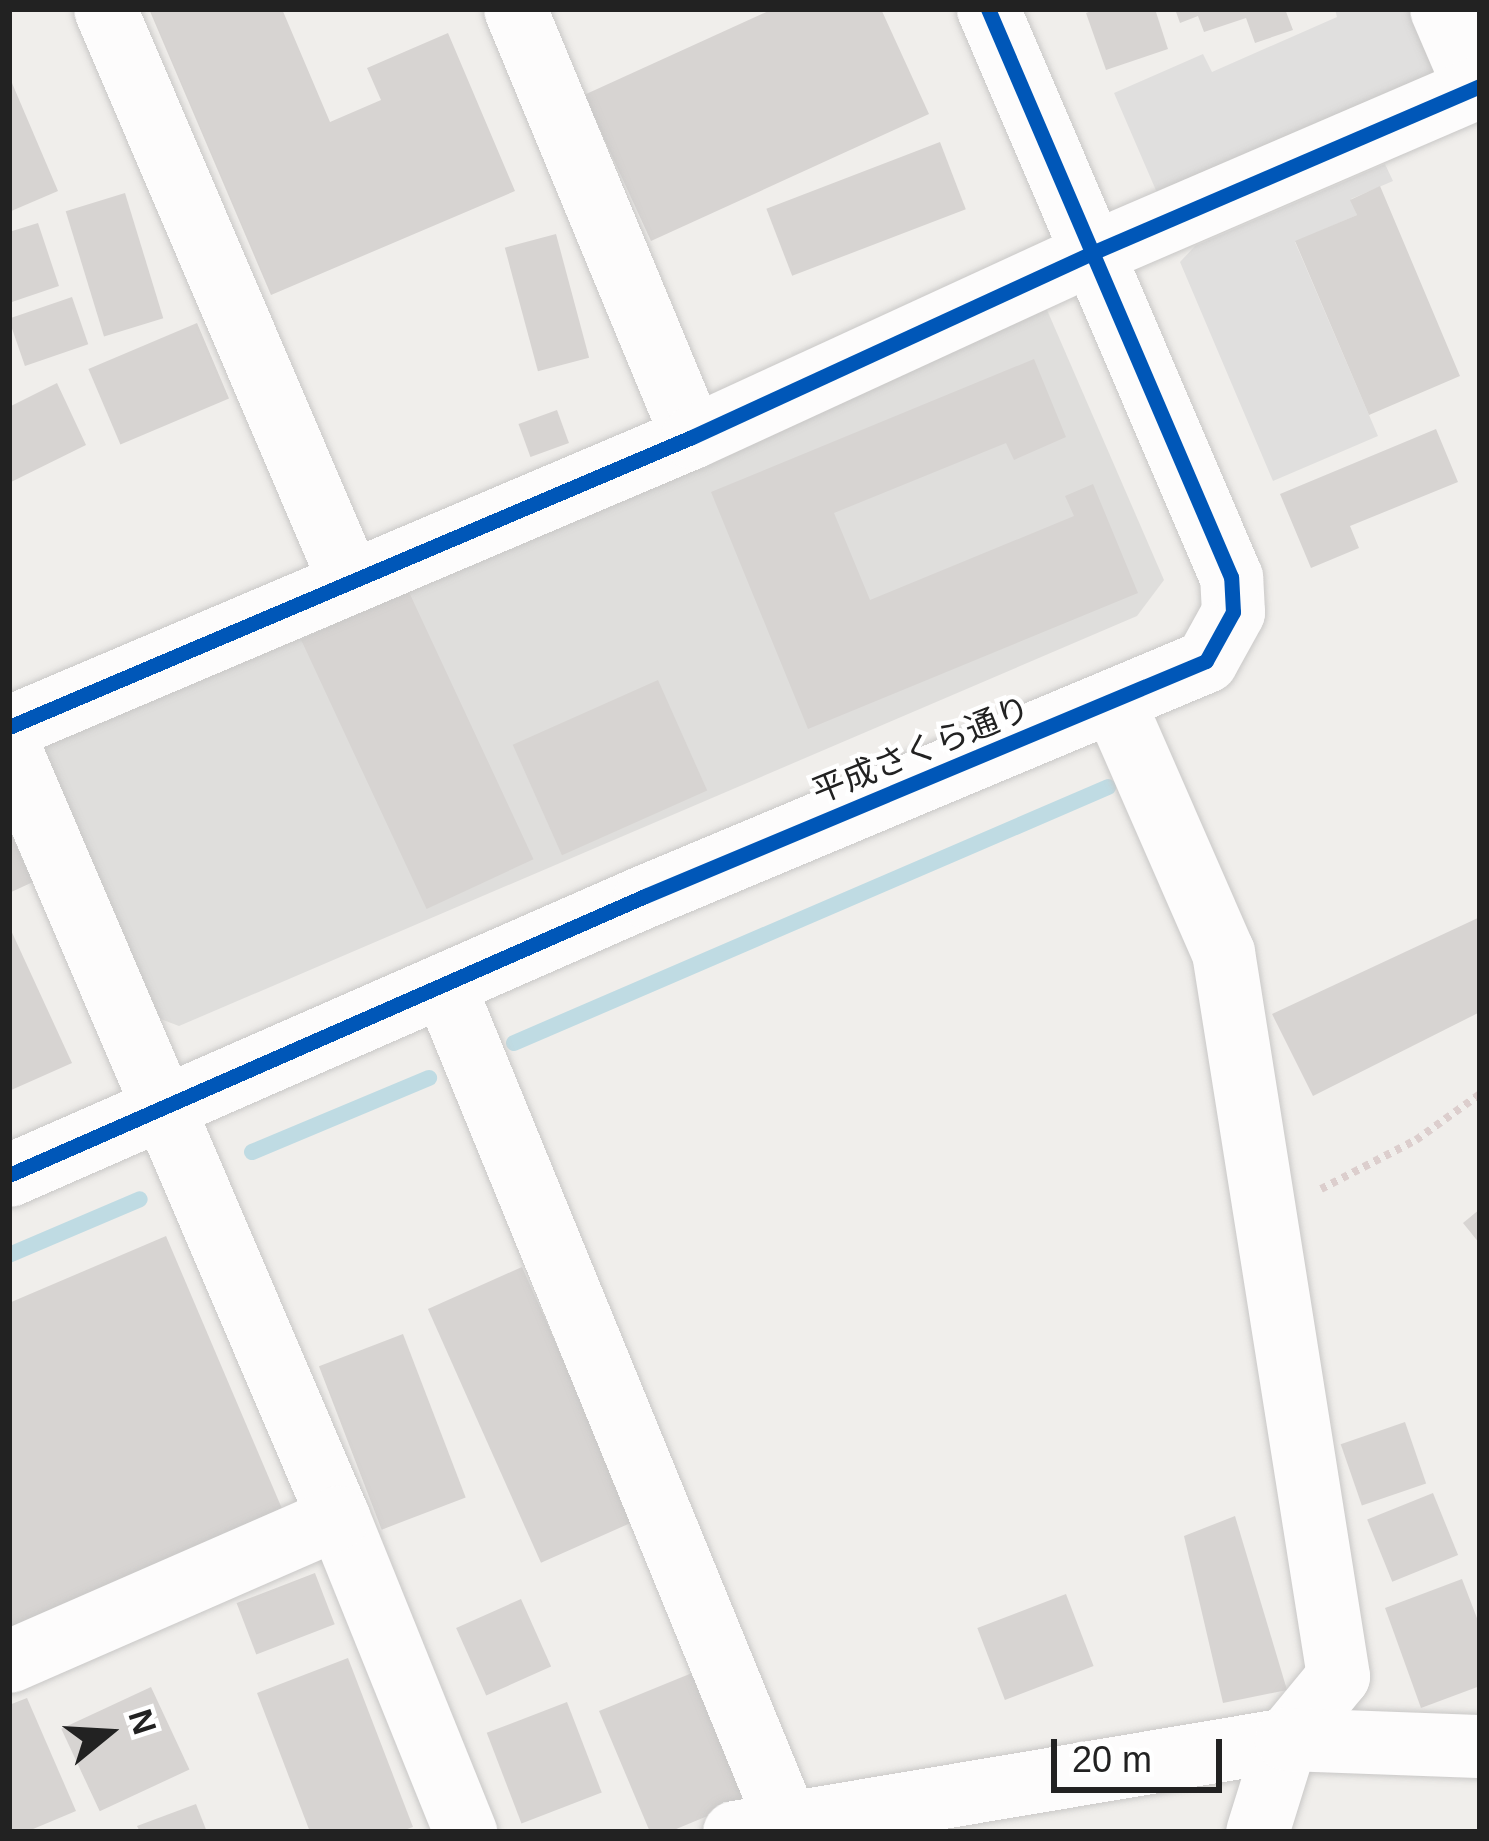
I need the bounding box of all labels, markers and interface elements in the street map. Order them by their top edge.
street label: 平成さくら通り [806,688,1036,812]
north arrow [48,1673,168,1793]
text: N [121,1705,164,1739]
scale bar [1057,1715,1228,1789]
text: 20 m [1072,1739,1152,1780]

